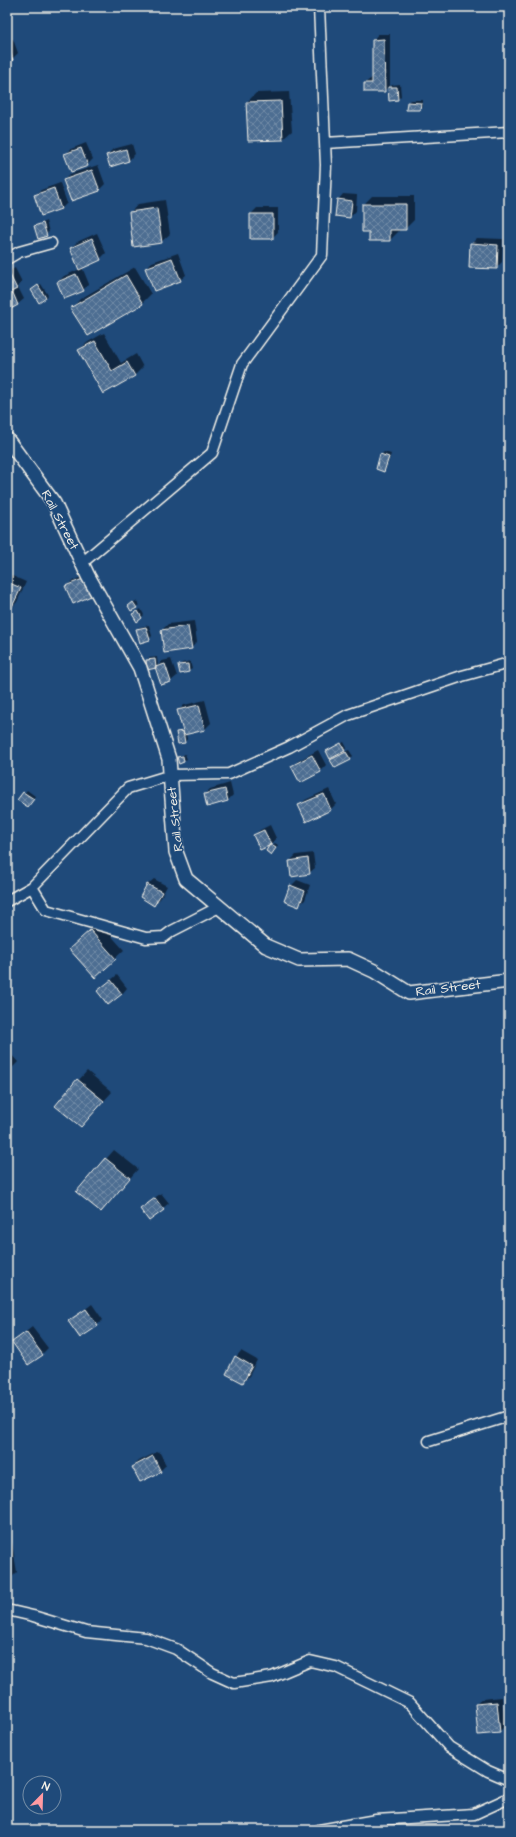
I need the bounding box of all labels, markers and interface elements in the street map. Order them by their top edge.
street label: Rail Street [37,487,84,554]
street label: Rail Street [163,785,187,852]
street label: Rail Street [415,975,482,1001]
north arrow [22,1775,62,1815]
text: N [40,1778,52,1795]

